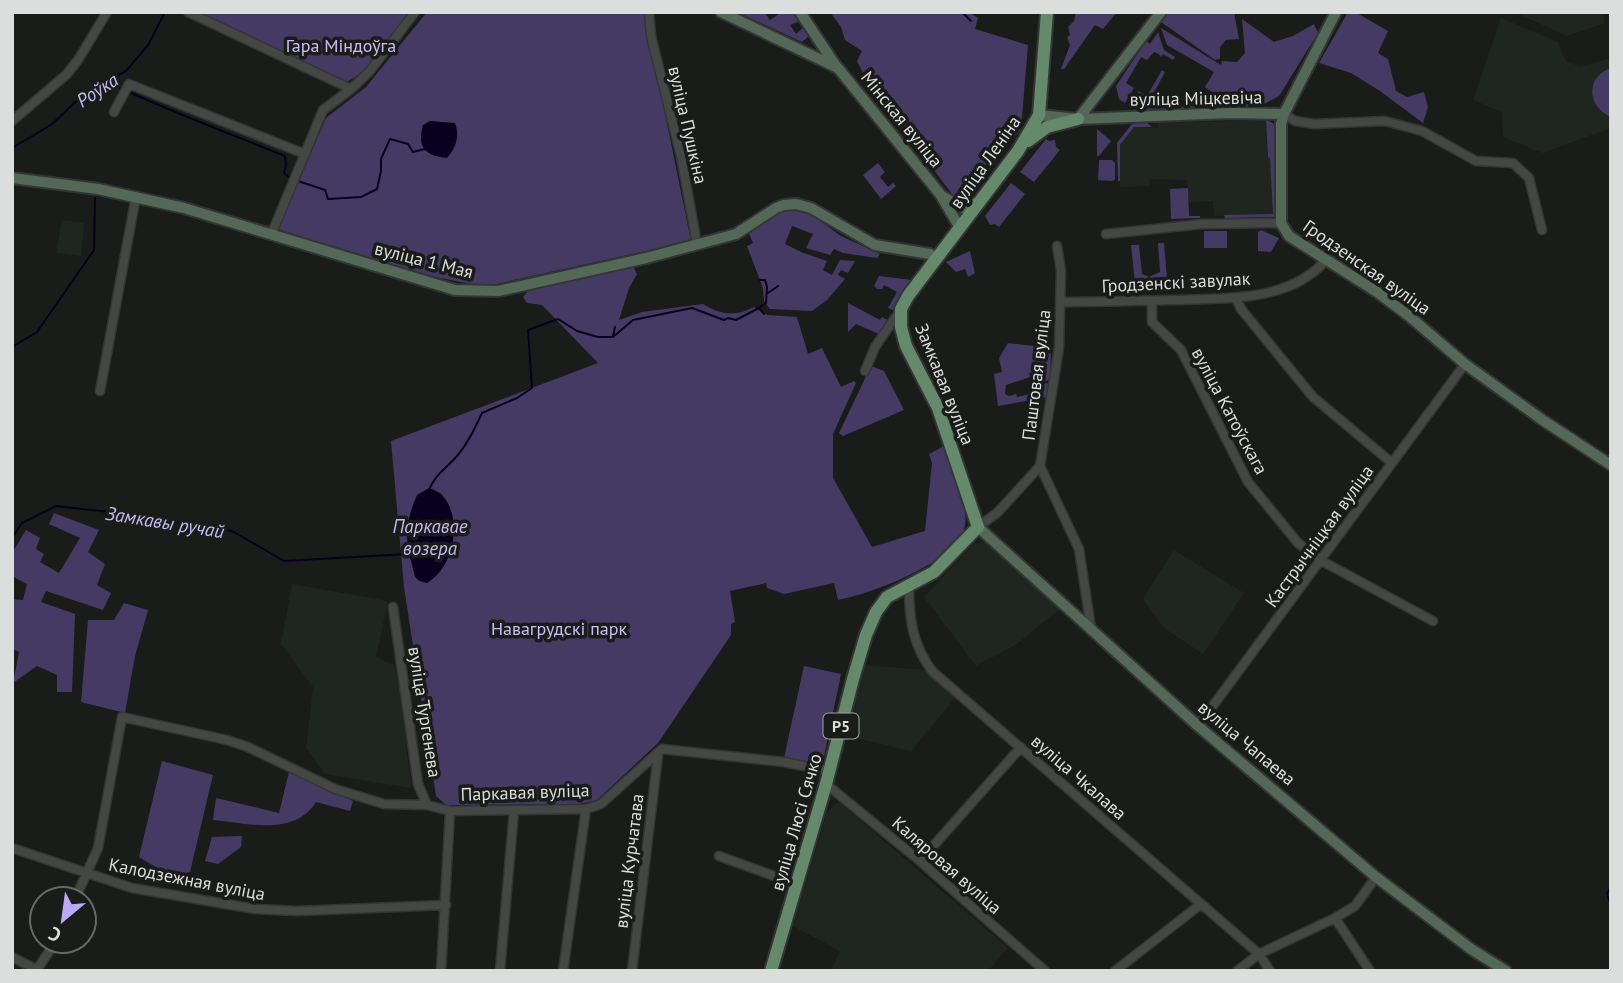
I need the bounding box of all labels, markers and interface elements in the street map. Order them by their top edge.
park label: Гара Міндоўга [286,34,396,57]
street label: вуліца Пушкіна [663,64,713,186]
street label: Мінская вуліца [856,66,948,172]
water label: Роўка [72,67,123,112]
street label: вуліца Міцкевіча [1129,85,1263,111]
street label: вуліца Леніна [945,111,1025,213]
street label: Гродзенская вуліца [1299,214,1435,320]
street label: вуліца 1 Мая [372,237,476,283]
street label: Гродзенскі завулак [1101,267,1251,297]
street label: Паштовая вуліца [1017,308,1055,442]
street label: Замкавая вуліца [910,320,980,448]
street label: вуліца Катоўскага [1187,344,1273,478]
street label: Кастрычніцкая вуліца [1260,460,1378,612]
water label: Замкавы ручай [104,501,226,543]
water label: Паркавае возера [392,514,468,560]
park label: Навагрудскі парк [491,617,628,640]
street label: вуліца Тургенева [403,645,447,779]
street label: вуліца Чапаева [1194,696,1300,790]
road number: Р5 [824,713,858,738]
street label: вуліца Чкалава [1027,729,1131,825]
street label: вуліца Люсі Сячко [765,751,827,893]
street label: Паркавая вуліца [460,778,590,806]
street label: вуліца Курчатава [609,792,649,930]
street label: Каляровая вуліца [887,811,1007,919]
street label: Калодзежная вуліца [107,853,267,905]
north arrow [28,885,98,955]
text: С [44,922,65,948]

